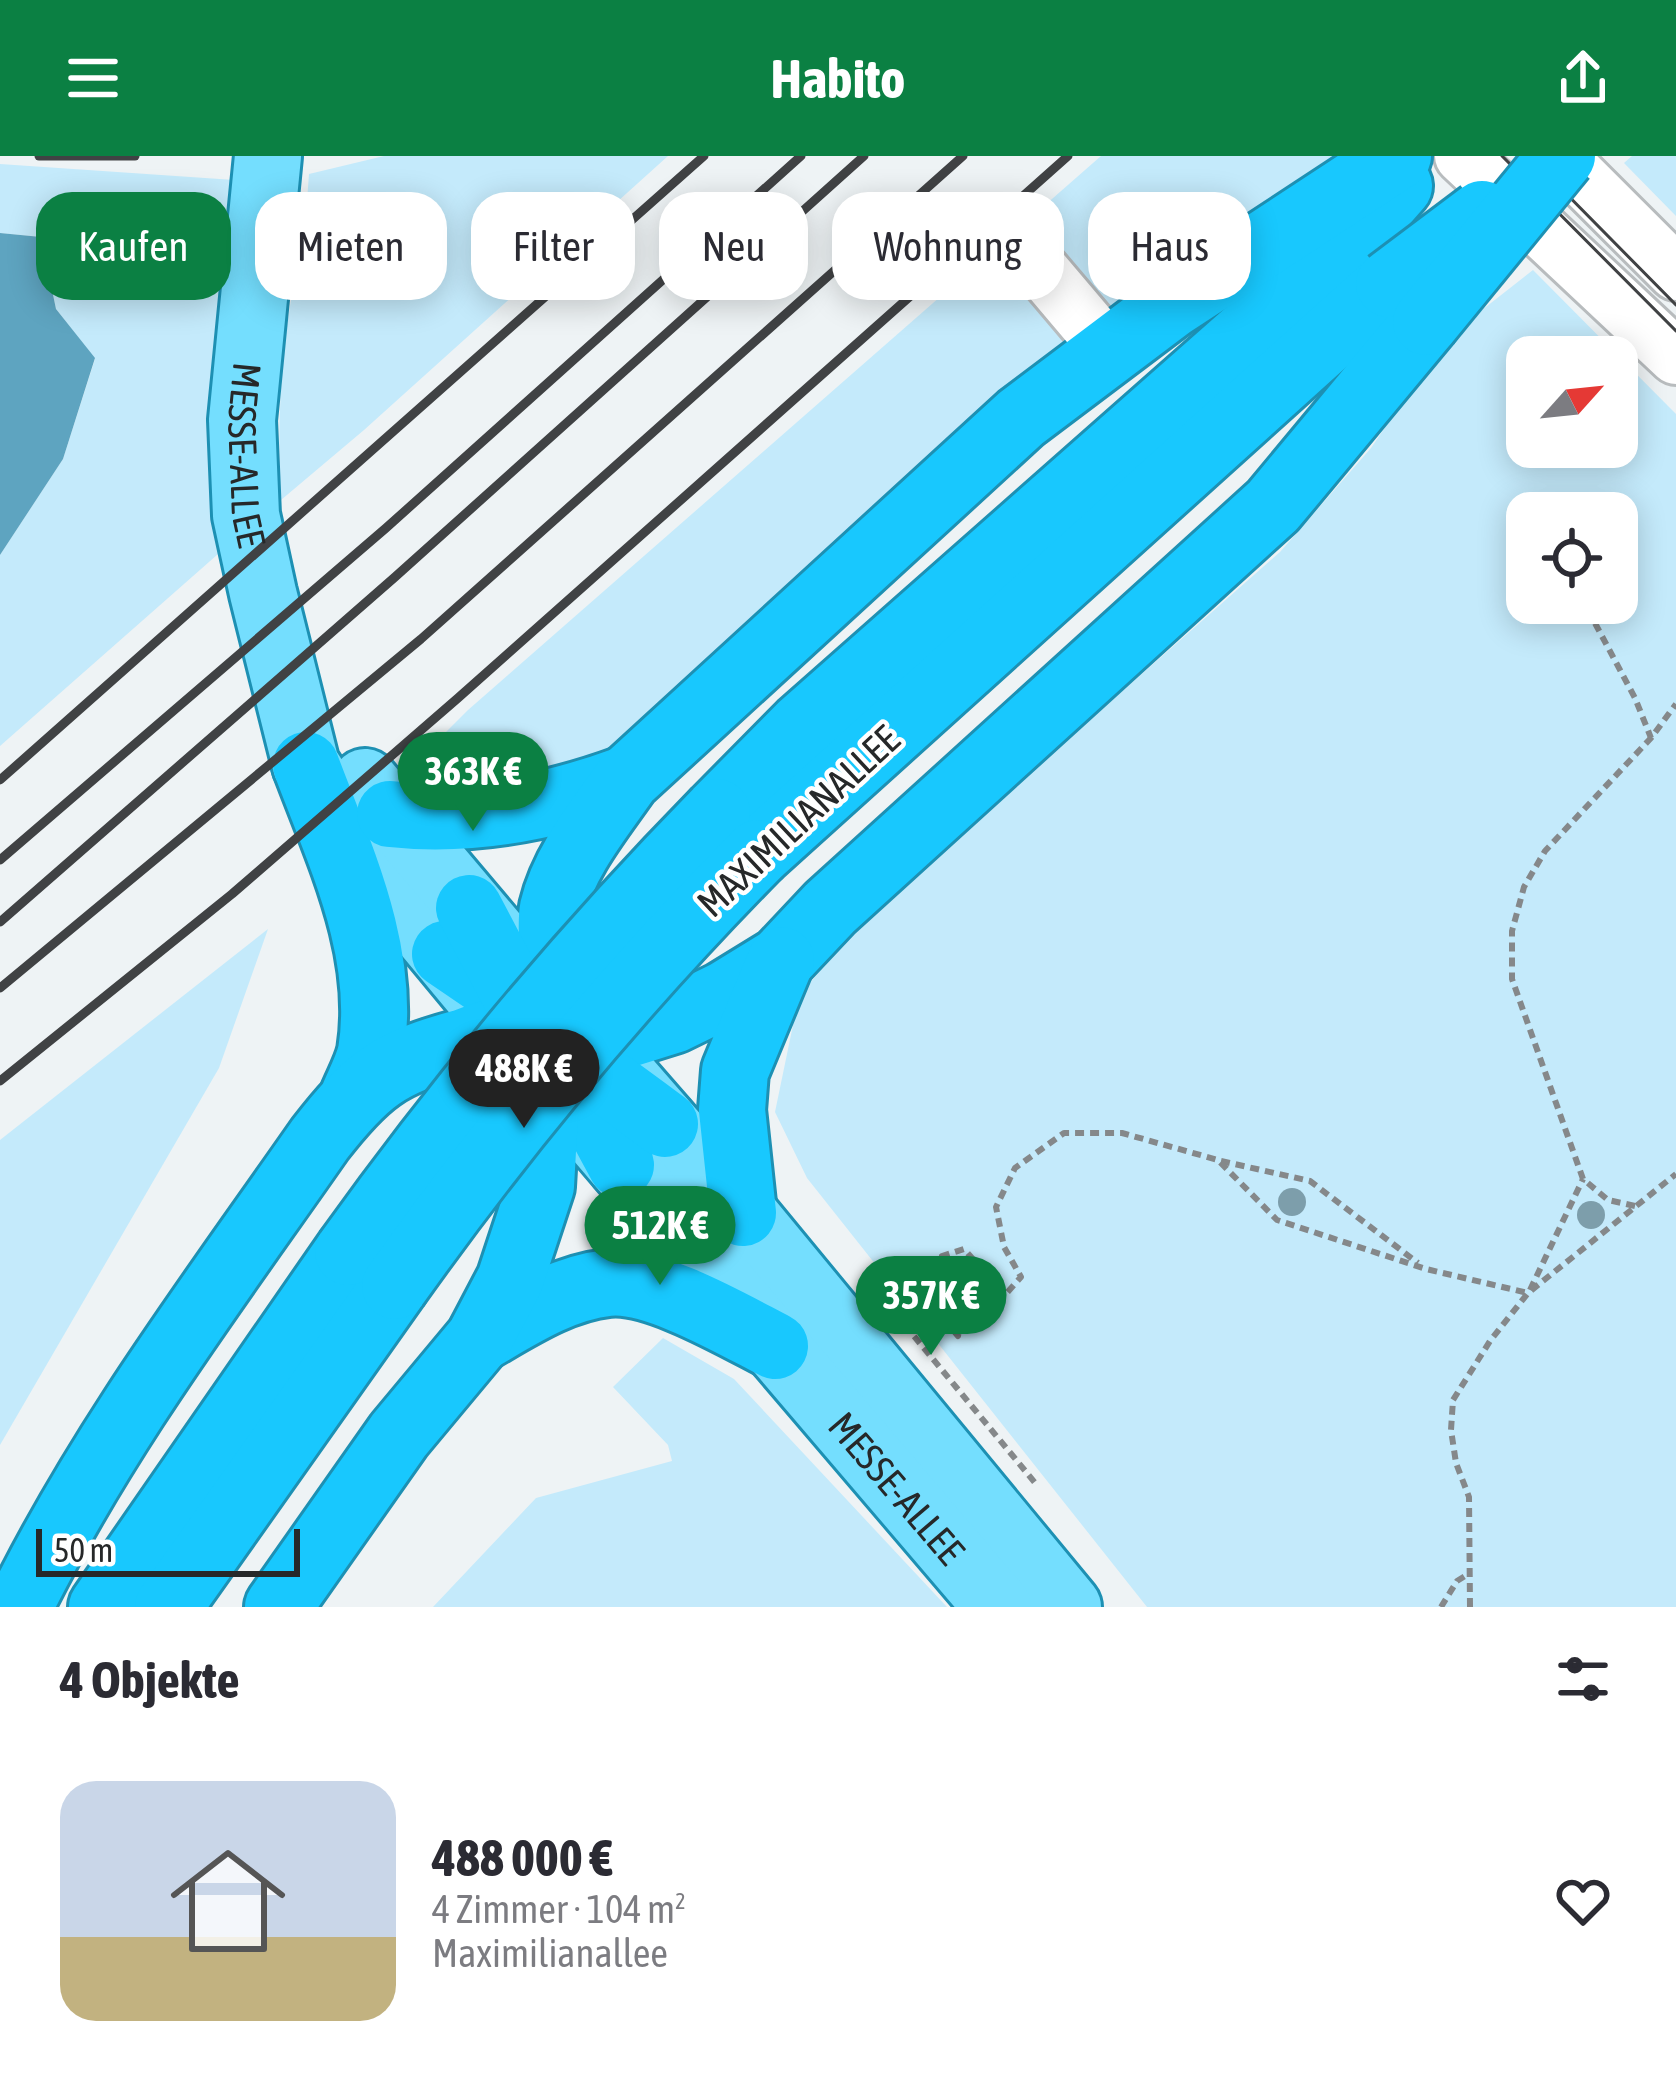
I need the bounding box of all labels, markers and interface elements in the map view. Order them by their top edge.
icon: menu [60,45,126,111]
icon: share [1550,45,1616,111]
text: Habito [771,48,905,109]
chip: Kaufen [36,192,231,300]
chip: Mieten [255,192,447,300]
chip: Filter [471,192,635,300]
chip: Neu [659,192,808,300]
chip: Wohnung [832,192,1064,300]
chip: Haus [1088,192,1251,300]
north arrow [1506,336,1638,468]
map controls [1506,336,1638,624]
street label: MESSE-ALLEE [220,361,274,551]
button: locate [1506,492,1638,624]
street label: MAXIMILIANALLEE [688,717,908,925]
pin: 363K € [375,732,571,834]
text: 363K € [425,749,522,793]
pin: 488K € [426,1029,622,1131]
text: 488K € [476,1046,573,1090]
pin: 512K € [562,1186,758,1288]
text: 512K € [612,1203,709,1247]
pin: 357K € [833,1256,1029,1358]
text: 357K € [883,1273,980,1317]
street label: MESSE-ALLEE [820,1404,973,1573]
scale bar [36,1523,300,1576]
text: 50 m [54,1531,113,1569]
icon: filters [1550,1646,1616,1712]
text: 4 Objekte [60,1650,240,1709]
text: 488 000 € [432,1828,613,1887]
icon: home [156,1829,300,1973]
icon: heart [1550,1868,1616,1934]
text: 4 Zimmer · 104 m² [432,1887,686,1931]
text: Maximilianallee [432,1931,668,1975]

